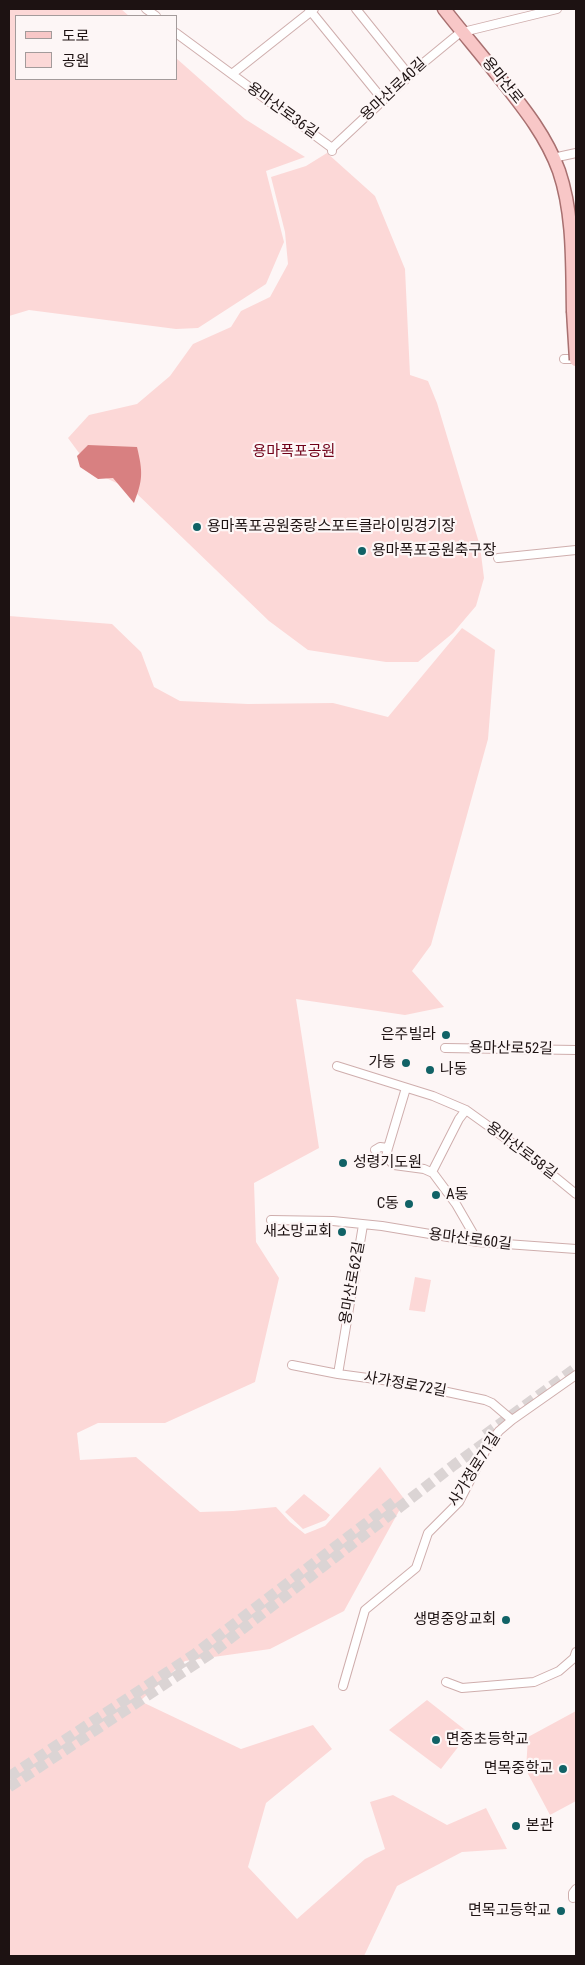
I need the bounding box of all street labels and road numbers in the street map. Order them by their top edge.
street label: 용마산로 [478,54,526,108]
street label: 용마산로40길 [357,55,431,125]
street label: 용마산로36길 [243,79,321,143]
street label: 용마산로52길 [469,1039,553,1059]
street label: 용마산로58길 [482,1119,560,1183]
street label: 용마산로60길 [427,1226,513,1254]
street label: 용마산로62길 [337,1240,369,1326]
street label: 사가정로72길 [362,1369,448,1401]
street label: 사가정로71길 [445,1430,505,1510]

